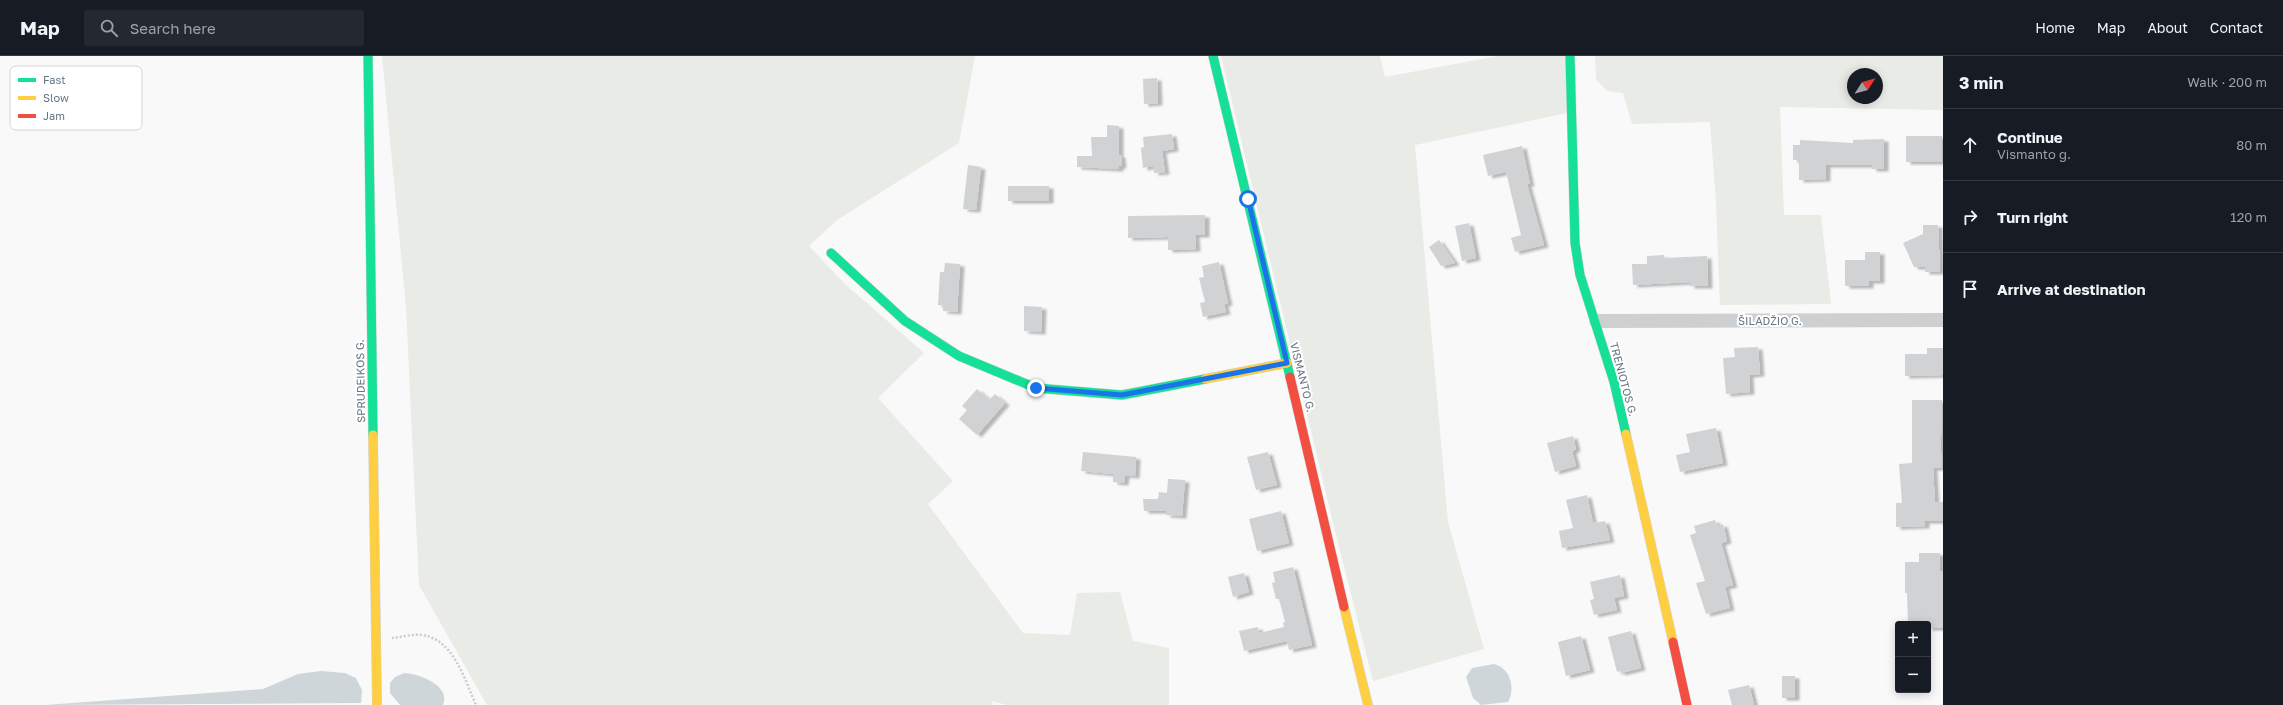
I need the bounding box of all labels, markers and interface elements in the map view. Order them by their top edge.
search box [84,10,364,46]
text: Map [20,16,60,39]
icon: search [98,17,120,39]
text: Search here [130,19,216,37]
text: Home [2035,19,2075,36]
text: Map [2097,19,2125,36]
text: About [2147,19,2188,36]
text: Contact [2210,19,2263,36]
legend [10,66,142,130]
north arrow [1847,68,1883,104]
text: 3 min [1959,72,2003,93]
text: Fast [43,73,66,86]
text: Walk · 200 m [2187,74,2267,90]
text: Slow [43,91,69,104]
text: Jam [43,109,65,122]
text: Continue [1997,128,2063,146]
icon: ahead [1959,134,1981,156]
text: 80 m [2236,137,2267,153]
text: Vismanto g. [1997,146,2071,162]
route start [1239,190,1257,208]
icon: right [1959,206,1981,228]
text: Turn right [1997,208,2068,226]
text: 120 m [2230,209,2267,225]
icon: arrive [1959,278,1981,300]
text: Arrive at destination [1997,280,2146,298]
street label: ŠILADŽIO G. [1738,314,1802,327]
street label: SPRUDEIKOS G. [353,339,367,423]
street label: VISMANTO G. [1288,341,1318,413]
street label: TRENIOTOS G. [1608,341,1640,417]
route end [1027,379,1045,397]
map controls [1895,621,1931,693]
button: + [1895,621,1931,657]
button: − [1895,657,1931,693]

